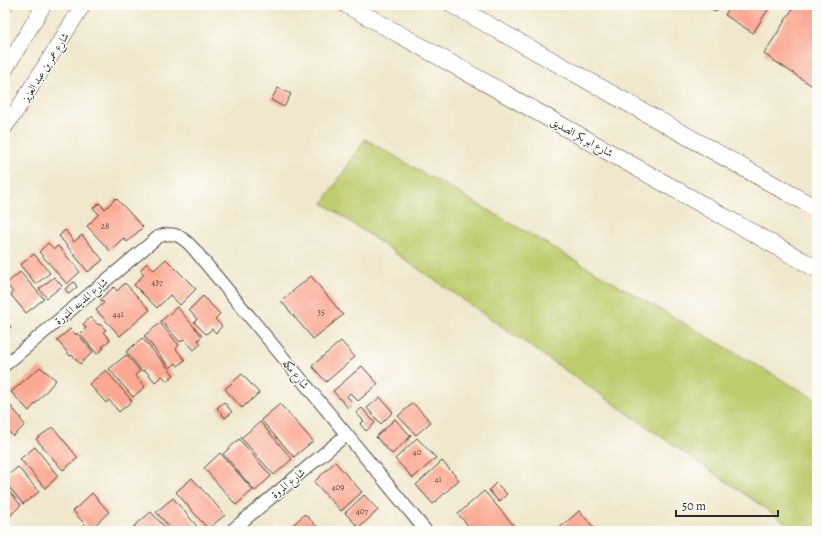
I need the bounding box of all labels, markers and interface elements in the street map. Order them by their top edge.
street label: شارع عمر بن عبد العزيز [18,30,74,107]
street label: شارع ابو بكر الصديق [547,114,616,163]
house number: 28 [101,220,109,232]
street label: شارع المدينه المنورة [51,275,112,330]
house number: 437 [151,276,163,288]
house number: 35 [317,306,325,318]
house number: 441 [112,308,124,320]
street label: شارع مكه [277,356,312,394]
house number: 40 [413,446,422,458]
street label: شارع المروة [268,465,310,503]
house number: 41 [434,473,442,485]
house number: 409 [332,481,344,493]
scale bar [676,492,778,518]
text: 50 m [682,498,706,514]
house number: 407 [356,505,369,517]

